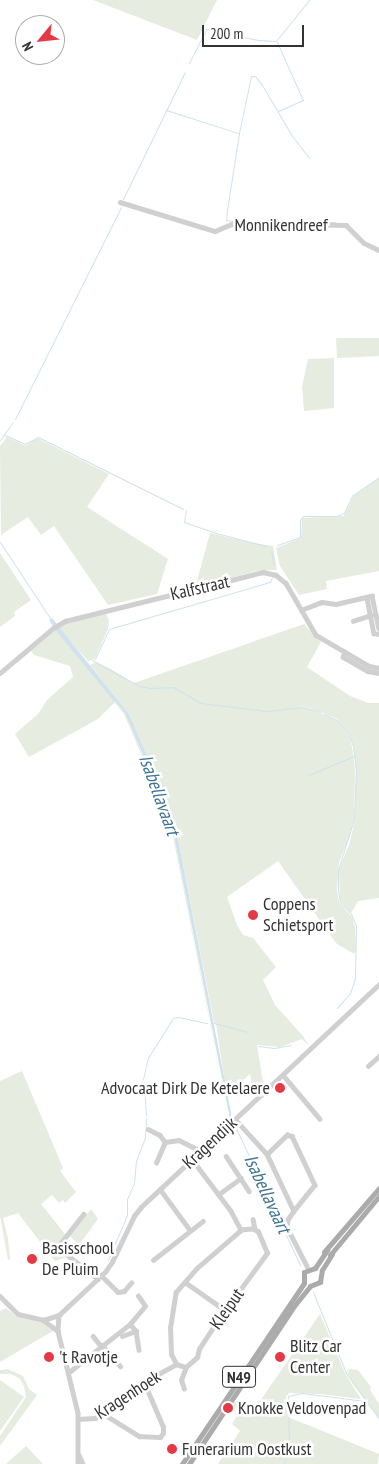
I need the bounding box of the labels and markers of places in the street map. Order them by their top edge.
place label: Coppens Schietsport [263,894,333,936]
marker: Coppens Schietsport [247,909,259,921]
place label: Advocaat Dirk De Ketelaere [101,1077,270,1099]
marker: Advocaat Dirk De Ketelaere [274,1082,286,1094]
place label: Basisschool De Pluim [42,1238,114,1280]
marker: Basisschool De Pluim [26,1253,38,1265]
place label: Blitz Car Center [290,1336,342,1378]
place label: 't Ravotje [59,1346,118,1368]
marker: 't Ravotje [43,1351,55,1363]
marker: Blitz Car Center [274,1351,286,1363]
place label: Knokke Veldovenpad [238,1397,367,1419]
marker: Knokke Veldovenpad [222,1402,234,1414]
place label: Funerarium Oostkust [182,1438,311,1460]
marker: Funerarium Oostkust [166,1443,178,1455]

